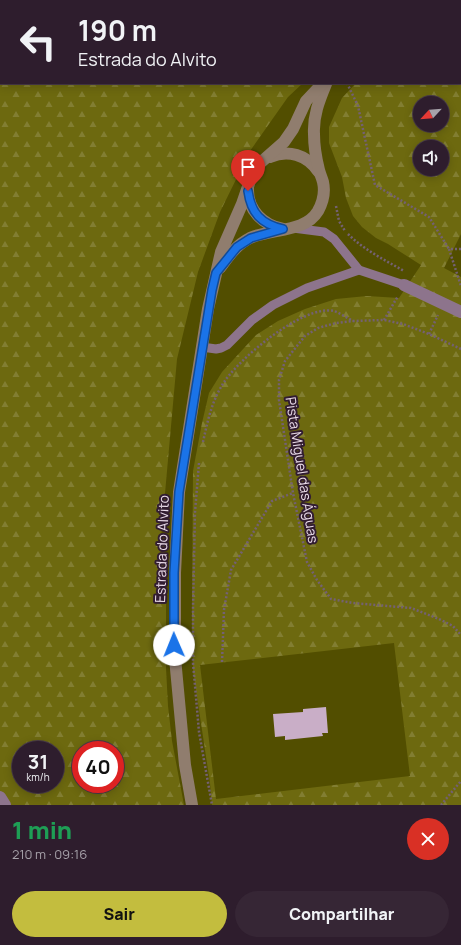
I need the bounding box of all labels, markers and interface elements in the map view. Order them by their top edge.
text: 190 m [78,11,157,49]
icon: left [12,16,64,68]
text: Estrada do Alvito [78,47,217,71]
north arrow [413,96,449,132]
map controls [413,96,449,176]
button: sound [413,140,449,176]
pin [231,150,265,191]
icon: arrive [237,156,259,178]
street label: Pista Miguel das Águas [282,395,323,544]
street label: Estrada do Alvito [150,495,173,603]
position arrow [153,624,195,666]
speed limit sign: 40 [72,741,124,793]
text: 31 [28,748,48,775]
text: km/h [26,770,50,784]
text: 1 min [12,813,72,846]
button: close [407,818,449,860]
text: 210 m · 09:16 [12,845,87,863]
button: Sair [12,891,227,937]
button: Compartilhar [235,891,449,937]

